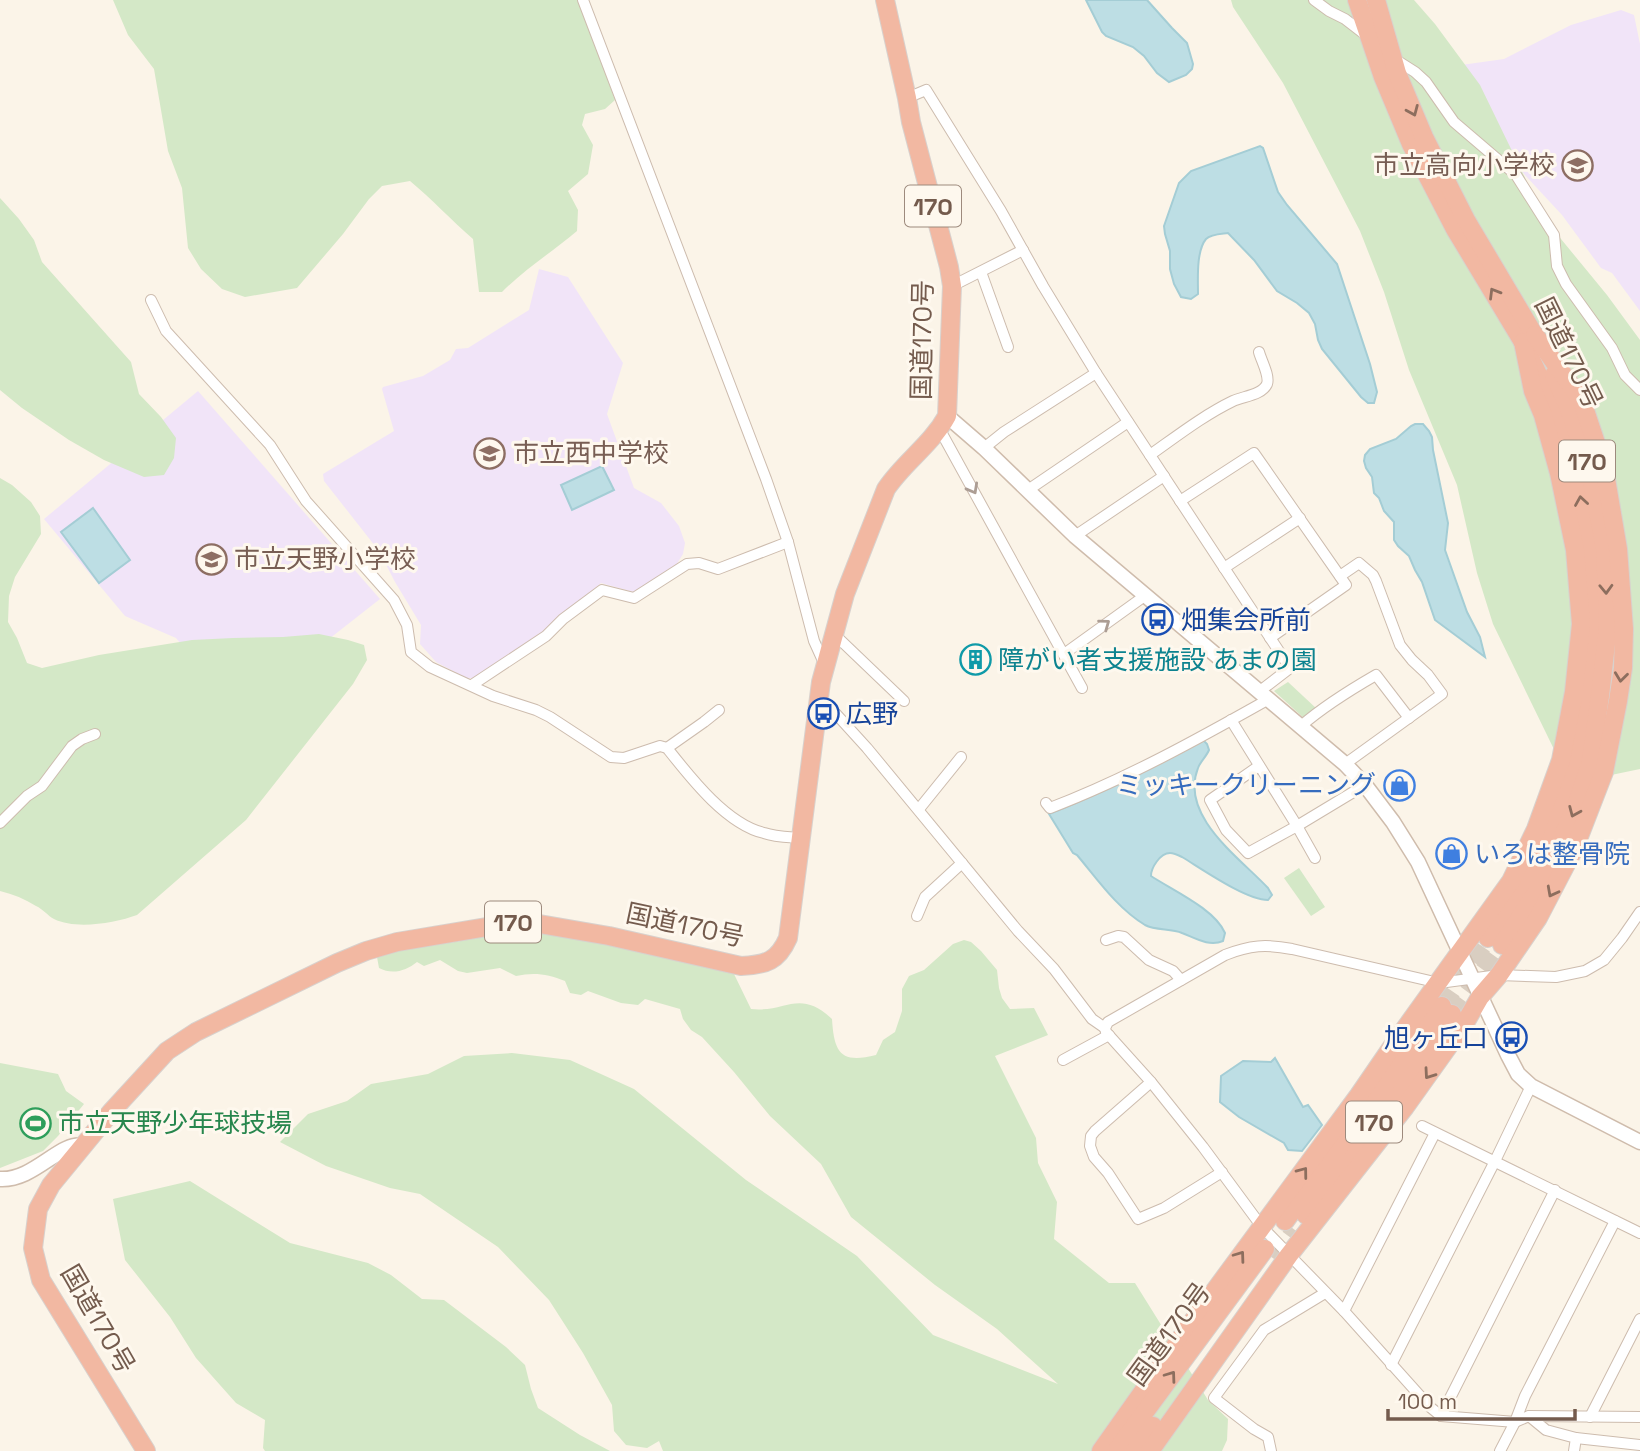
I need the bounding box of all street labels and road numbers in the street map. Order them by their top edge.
road number: 170 [905,186,961,226]
street label: 国道170号 [904,280,940,400]
street label: 国道170号 [1527,292,1611,414]
road number: 170 [1559,440,1615,482]
street label: 国道170号 [623,896,747,954]
road number: 170 [485,902,541,942]
road number: 170 [1346,1102,1402,1142]
street label: 国道170号 [53,1259,143,1379]
street label: 国道170号 [1120,1275,1218,1393]

